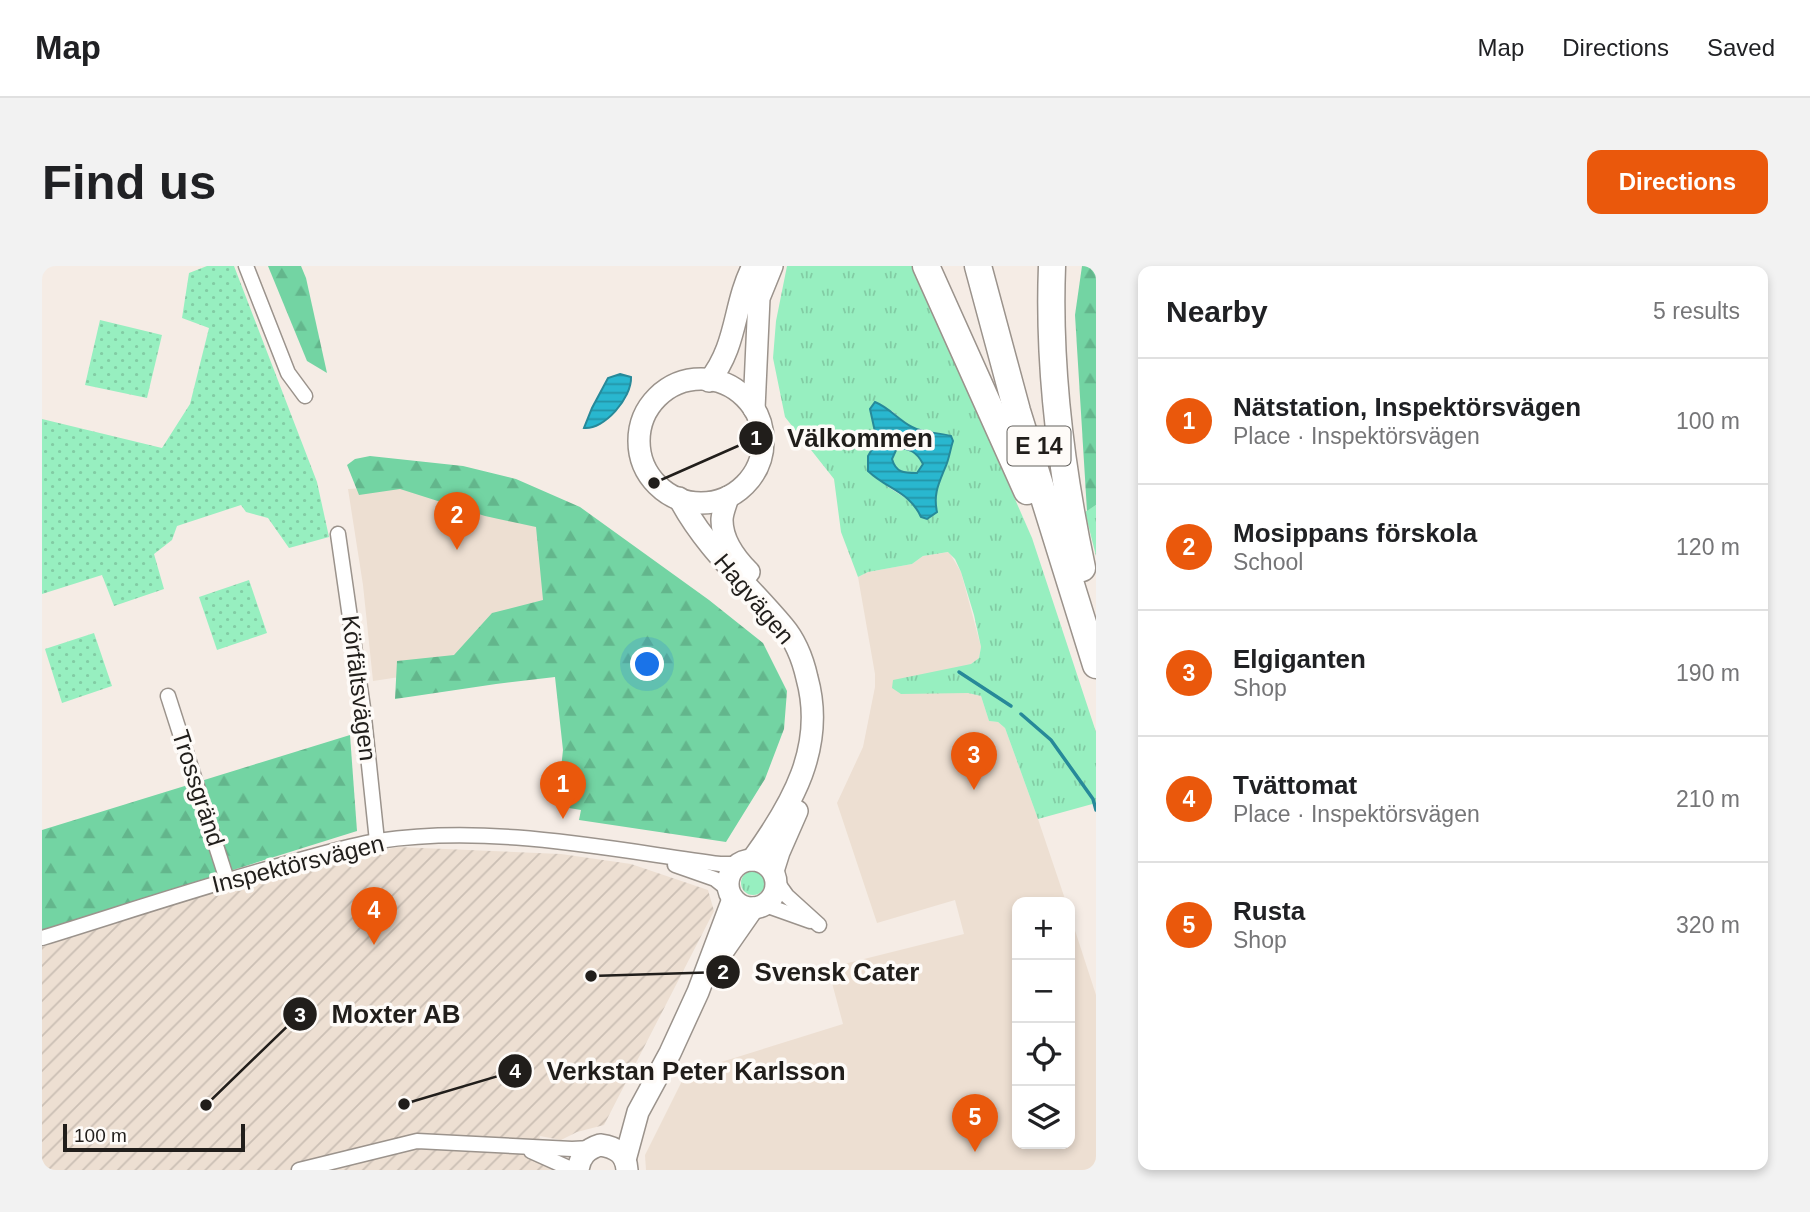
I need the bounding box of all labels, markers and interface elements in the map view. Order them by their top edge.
text: Map [35,29,101,66]
text: Map [1478,34,1524,61]
text: Directions [1562,34,1669,61]
text: Saved [1707,34,1775,61]
button: Directions [1587,150,1768,214]
text: Find us [42,155,216,209]
text: Nearby [1166,295,1268,328]
text: 5 results [1653,298,1740,324]
text: Nätstation, Inspektörsvägen [1233,392,1581,422]
text: 1 [1183,408,1195,434]
text: 100 m [1676,408,1740,434]
callout: Välkommen [739,414,947,461]
text: Välkommen [787,423,933,453]
text: Place · Inspektörsvägen [1233,423,1480,449]
text: 1 [750,426,762,449]
road number: E 14 [1007,426,1070,466]
pin: 2 [434,492,480,550]
text: Mosippans förskola [1233,518,1477,548]
text: 2 [1183,534,1195,560]
text: 120 m [1676,534,1740,560]
street label: Hagvägen [709,548,800,649]
text: School [1233,549,1303,575]
street label: Körfältsvägen [337,613,382,762]
text: Elgiganten [1233,644,1366,674]
your location [630,647,664,681]
text: 3 [1183,660,1195,686]
text: 190 m [1676,660,1740,686]
text: Shop [1233,675,1287,701]
street label: Trossgränd [167,726,230,849]
pin: 3 [951,732,997,790]
pin: 1 [540,761,586,819]
text: Tvättomat [1233,770,1357,800]
text: 4 [1183,786,1195,812]
text: 210 m [1676,786,1740,812]
text: Place · Inspektörsvägen [1233,801,1480,827]
street label: Inspektörsvägen [209,829,387,898]
pin: 4 [351,887,397,945]
text: Rusta [1233,896,1305,926]
map controls [1012,897,1075,1149]
button: + [1012,897,1075,960]
text: 5 [1183,912,1195,938]
text: 320 m [1676,912,1740,938]
text: Shop [1233,927,1287,953]
callout: Svensk Cater [706,948,934,995]
text: Svensk Cater [755,957,919,987]
text: 2 [717,960,729,983]
button: − [1012,960,1075,1023]
callout: Moxter AB [282,991,475,1038]
text: Moxter AB [331,999,461,1029]
text: 3 [294,1003,306,1026]
button: locate [1012,1023,1075,1086]
callout: Verkstan Peter Karlsson [498,1047,860,1094]
text: Verkstan Peter Karlsson [546,1056,846,1086]
text: 4 [509,1059,521,1082]
button: layers [1012,1086,1075,1149]
pin: 5 [952,1094,998,1152]
scale bar [63,1121,245,1153]
text: 100 m [74,1125,127,1146]

